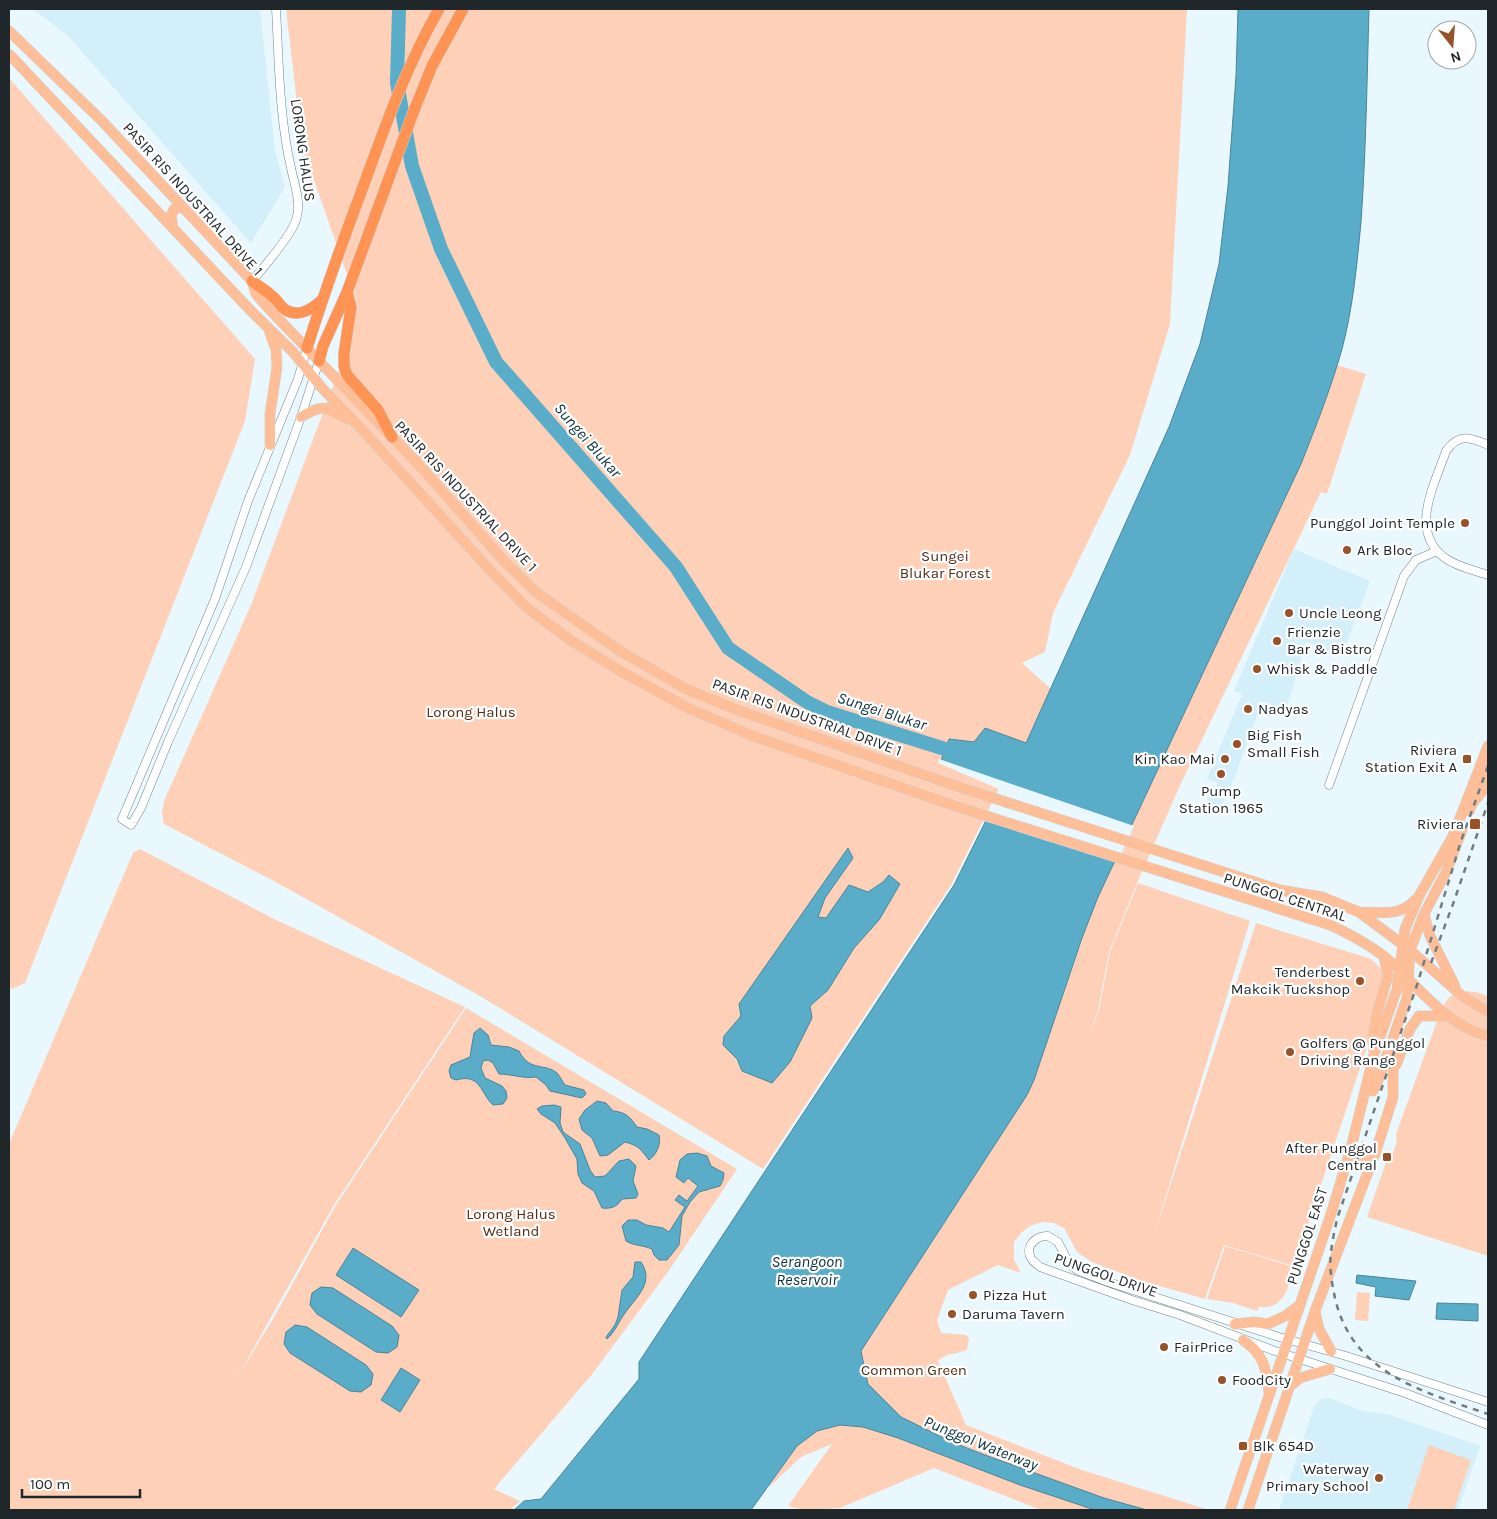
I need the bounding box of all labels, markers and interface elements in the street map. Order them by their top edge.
north arrow [1427,20,1477,70]
text: N [1448,47,1463,67]
street label: LORONG HALUS [287,97,319,203]
street label: PASIR RIS INDUSTRIAL DRIVE 1 [119,119,267,279]
water label: Sungei Blukar [550,399,626,482]
street label: PASIR RIS INDUSTRIAL DRIVE 1 [391,417,541,575]
place label: Punggol Joint Temple [1310,514,1455,532]
marker: Punggol Joint Temple [1459,517,1471,529]
place label: Ark Bloc [1357,541,1413,559]
marker: Ark Bloc [1341,544,1353,556]
park label: Sungei Blukar Forest [900,547,991,582]
place label: Uncle Leong [1299,604,1382,622]
marker: Uncle Leong [1283,607,1295,619]
place label: Frienzie Bar & Bistro [1287,623,1372,658]
marker: Frienzie Bar & Bistro [1271,635,1283,647]
place label: Whisk & Paddle [1267,660,1377,678]
marker: Whisk & Paddle [1251,663,1263,675]
street label: PASIR RIS INDUSTRIAL DRIVE 1 [710,674,904,760]
water label: Sungei Blukar [835,688,930,735]
place label: Nadyas [1258,700,1309,718]
park label: Lorong Halus [426,703,516,721]
marker: Nadyas [1242,703,1254,715]
place label: Big Fish Small Fish [1247,726,1320,761]
marker: Big Fish Small Fish [1231,738,1243,750]
place label: Riviera Station Exit A [1365,741,1457,776]
place label: Kin Kao Mai [1134,750,1215,768]
marker: Kin Kao Mai [1219,753,1231,765]
marker: Riviera Station Exit A [1461,753,1473,765]
marker: Pump Station 1965 [1215,768,1227,780]
place label: Pump Station 1965 [1179,782,1263,817]
place label: Riviera [1417,815,1464,833]
marker: Riviera [1468,817,1482,831]
street label: PUNGGOL CENTRAL [1221,869,1349,925]
place label: Tenderbest Makcik Tuckshop [1231,963,1350,998]
marker: Tenderbest Makcik Tuckshop [1354,975,1366,987]
place label: Golfers @ Punggol Driving Range [1300,1034,1425,1069]
marker: Golfers @ Punggol Driving Range [1284,1046,1296,1058]
place label: After Punggol Central [1285,1139,1377,1174]
marker: After Punggol Central [1381,1151,1393,1163]
street label: PUNGGOL EAST [1283,1184,1331,1287]
park label: Lorong Halus Wetland [466,1205,556,1240]
street label: PUNGGOL DRIVE [1052,1249,1160,1301]
water label: Serangoon Reservoir [772,1252,842,1289]
place label: Pizza Hut [983,1286,1047,1304]
marker: Pizza Hut [967,1289,979,1301]
place label: Daruma Tavern [962,1305,1065,1323]
marker: Daruma Tavern [946,1308,958,1320]
place label: FairPrice [1174,1338,1233,1356]
marker: FairPrice [1158,1341,1170,1353]
park label: Common Green [861,1361,967,1379]
place label: FoodCity [1232,1371,1291,1389]
marker: FoodCity [1216,1374,1228,1386]
water label: Punggol Waterway [921,1411,1042,1475]
place label: Blk 654D [1253,1437,1314,1455]
marker: Blk 654D [1237,1440,1249,1452]
place label: Waterway Primary School [1266,1460,1369,1495]
scale bar [22,1466,140,1498]
marker: Waterway Primary School [1373,1472,1385,1484]
text: 100 m [30,1475,70,1493]

